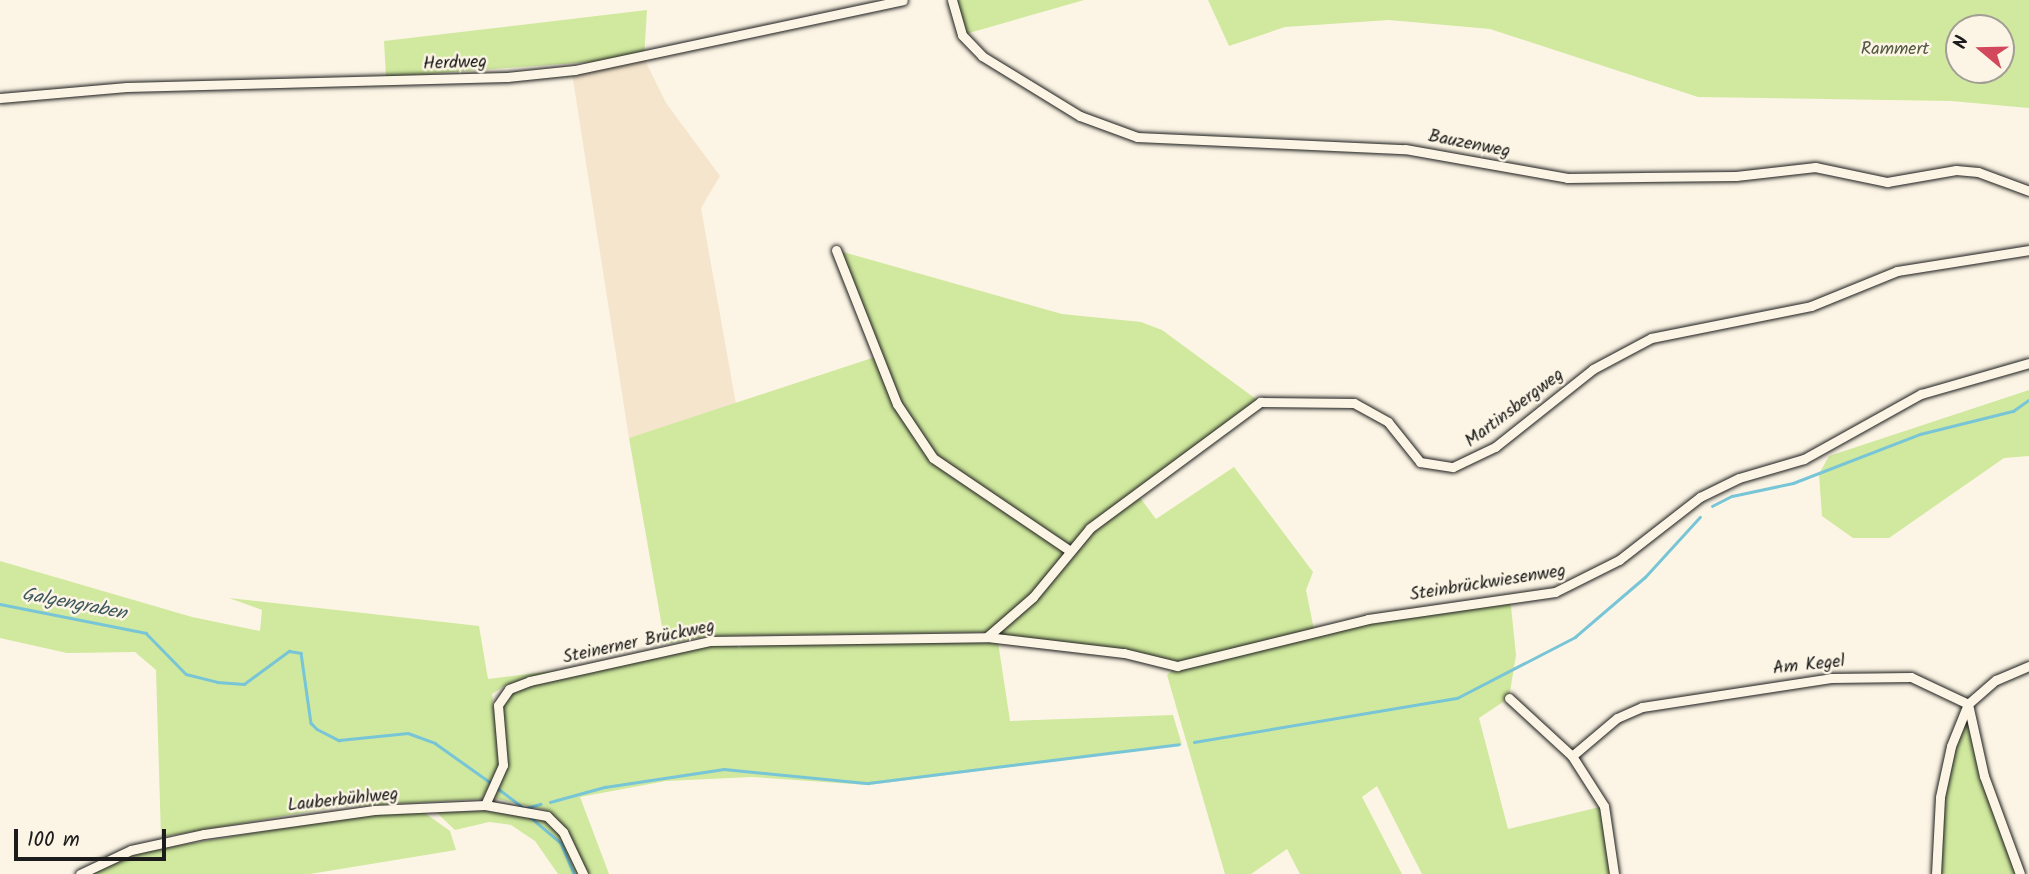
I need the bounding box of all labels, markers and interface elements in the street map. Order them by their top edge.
north arrow [1945,14,2015,84]
text: N [1946,32,1978,53]
park label: Rammert [1861,39,1929,61]
street label: Herdweg [423,52,487,76]
street label: Bauzenweg [1426,126,1512,164]
street label: Martinsbergweg [1461,365,1569,453]
street label: Steinbrückwiesenweg [1408,561,1568,607]
water label: Galgengraben [20,584,128,626]
street label: Steinerner Brückweg [561,616,717,670]
street label: Am Kegel [1772,651,1846,681]
street label: Lauberbühlweg [287,784,399,818]
scale bar [18,814,170,858]
text: 100 m [27,824,80,857]

